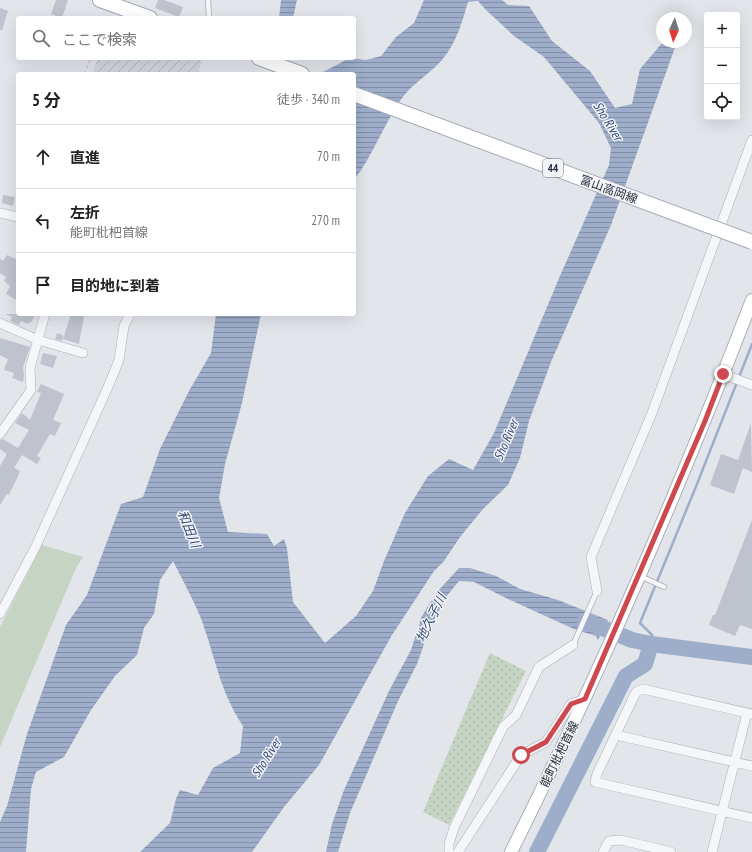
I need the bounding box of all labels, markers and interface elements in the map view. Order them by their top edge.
north arrow [656,12,692,48]
map controls [704,12,740,120]
button: + [704,12,740,48]
search box [16,16,356,60]
icon: search [30,27,52,49]
text: ここで検索 [62,30,137,49]
button: − [704,48,740,84]
button: locate [704,84,740,120]
text: 5 分 [32,89,61,111]
text: 徒歩 · 340 m [277,91,340,108]
water label: Sho River [589,98,628,146]
icon: ahead [32,146,54,168]
text: 直進 [70,148,100,167]
text: 70 m [317,148,340,165]
road number: 44 [543,159,563,177]
street label: 富山高岡線 [578,172,640,206]
text: 左折 [70,203,100,222]
icon: left [32,210,54,232]
text: 270 m [311,212,340,229]
text: 能町枇杷首線 [70,224,148,241]
icon: arrive [32,274,54,296]
text: 目的地に到着 [70,276,160,295]
route end [714,365,732,383]
water label: Sho River [490,415,523,463]
water label: 和田川 [174,508,205,552]
water label: 地久子川 [412,589,451,645]
street label: 能町枇杷首線 [536,718,582,790]
water label: Sho River [247,733,286,781]
route start [512,746,530,764]

